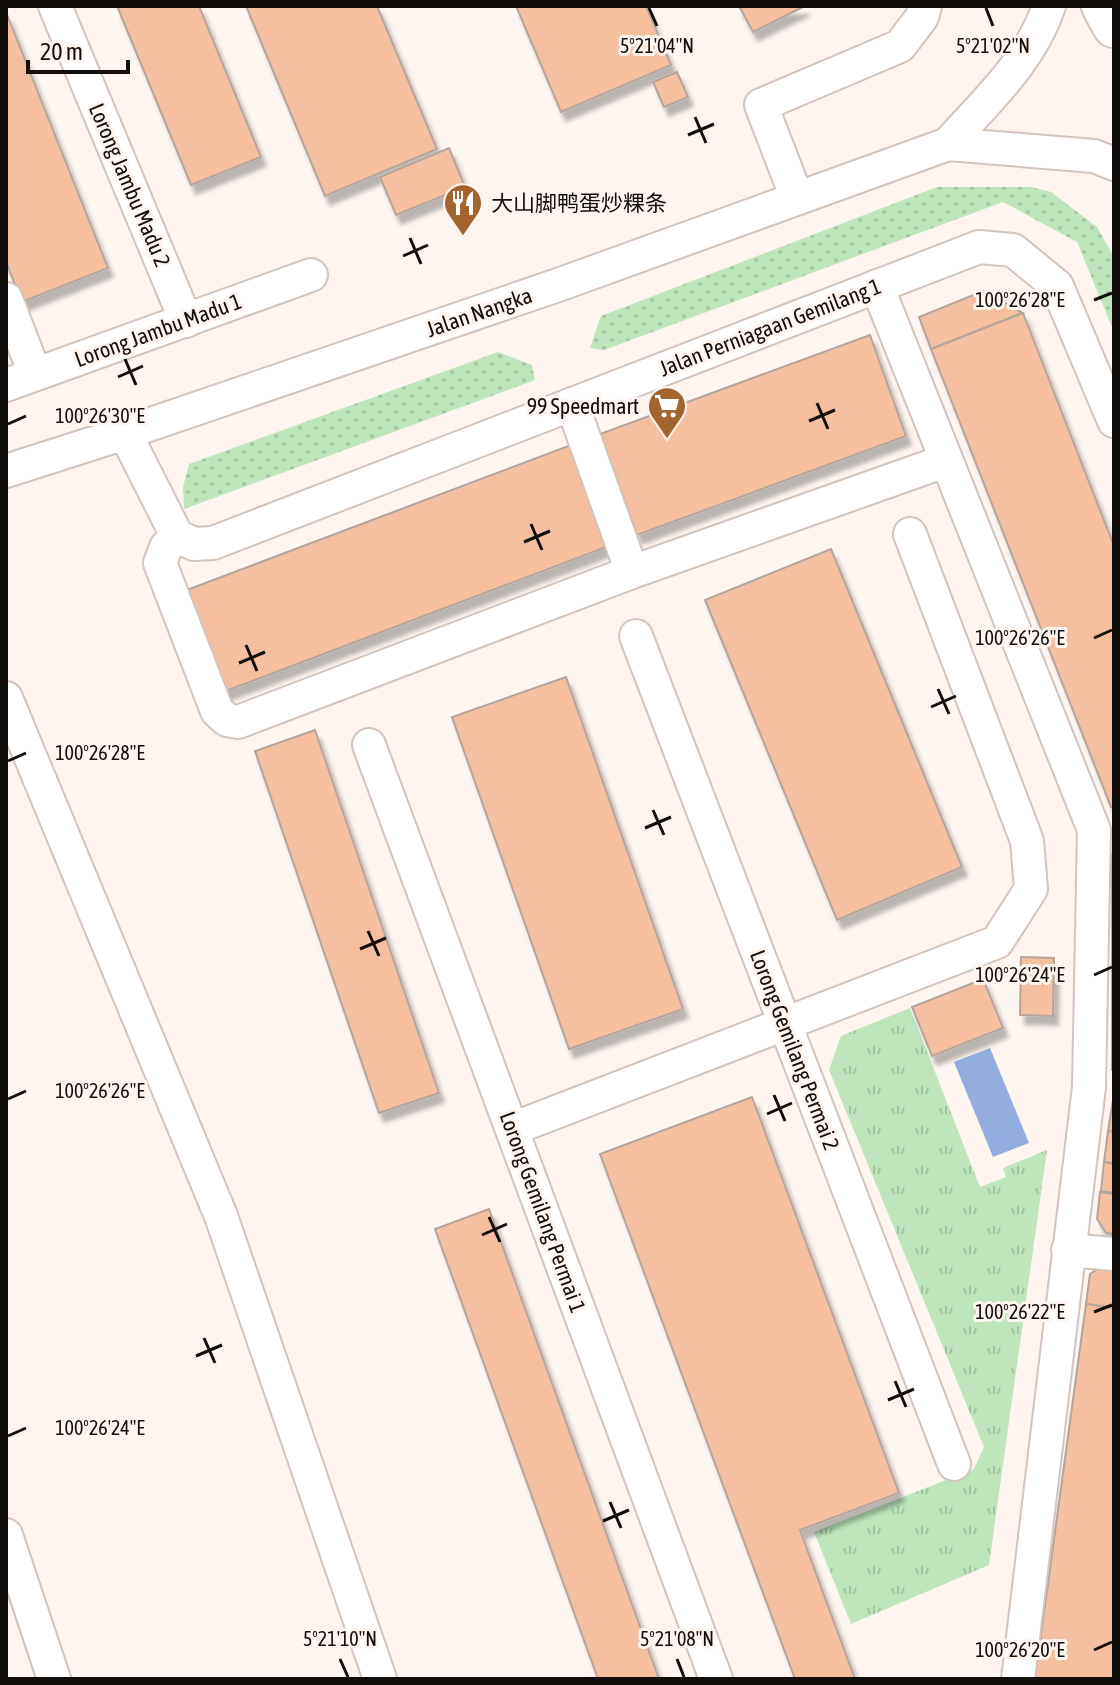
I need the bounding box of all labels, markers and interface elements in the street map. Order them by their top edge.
scale bar [28,24,128,74]
text: 5°21'04"N [620,34,694,57]
text: 5°21'02"N [956,34,1030,57]
text: 20 m [40,38,83,65]
street label: Lorong Jambu Madu 2 [84,99,176,271]
restaurant icon: 大山脚鸭蛋炒粿条 [442,182,484,237]
place label: 大山脚鸭蛋炒粿条 [491,190,667,216]
street label: Jalan Perniagaan Gemilang 1 [656,273,884,381]
street label: Jalan Nangka [423,282,535,342]
street label: Lorong Jambu Madu 1 [71,288,245,372]
text: 100°26'28"E [975,288,1065,311]
supermarket icon: 99 Speedmart [646,385,688,440]
place label: 99 Speedmart [527,393,639,419]
text: 100°26'30"E [55,404,145,427]
text: 100°26'26"E [975,626,1065,649]
text: 100°26'28"E [55,741,145,764]
street label: Lorong Gemilang Permai 2 [745,946,845,1154]
text: 100°26'24"E [975,963,1065,986]
text: 100°26'26"E [55,1079,145,1102]
street label: Lorong Gemilang Permai 1 [495,1108,591,1316]
text: 100°26'22"E [975,1300,1065,1323]
text: 100°26'24"E [55,1416,145,1439]
text: 5°21'10"N [303,1627,377,1650]
text: 5°21'08"N [640,1627,714,1650]
text: 100°26'20"E [975,1638,1065,1661]

